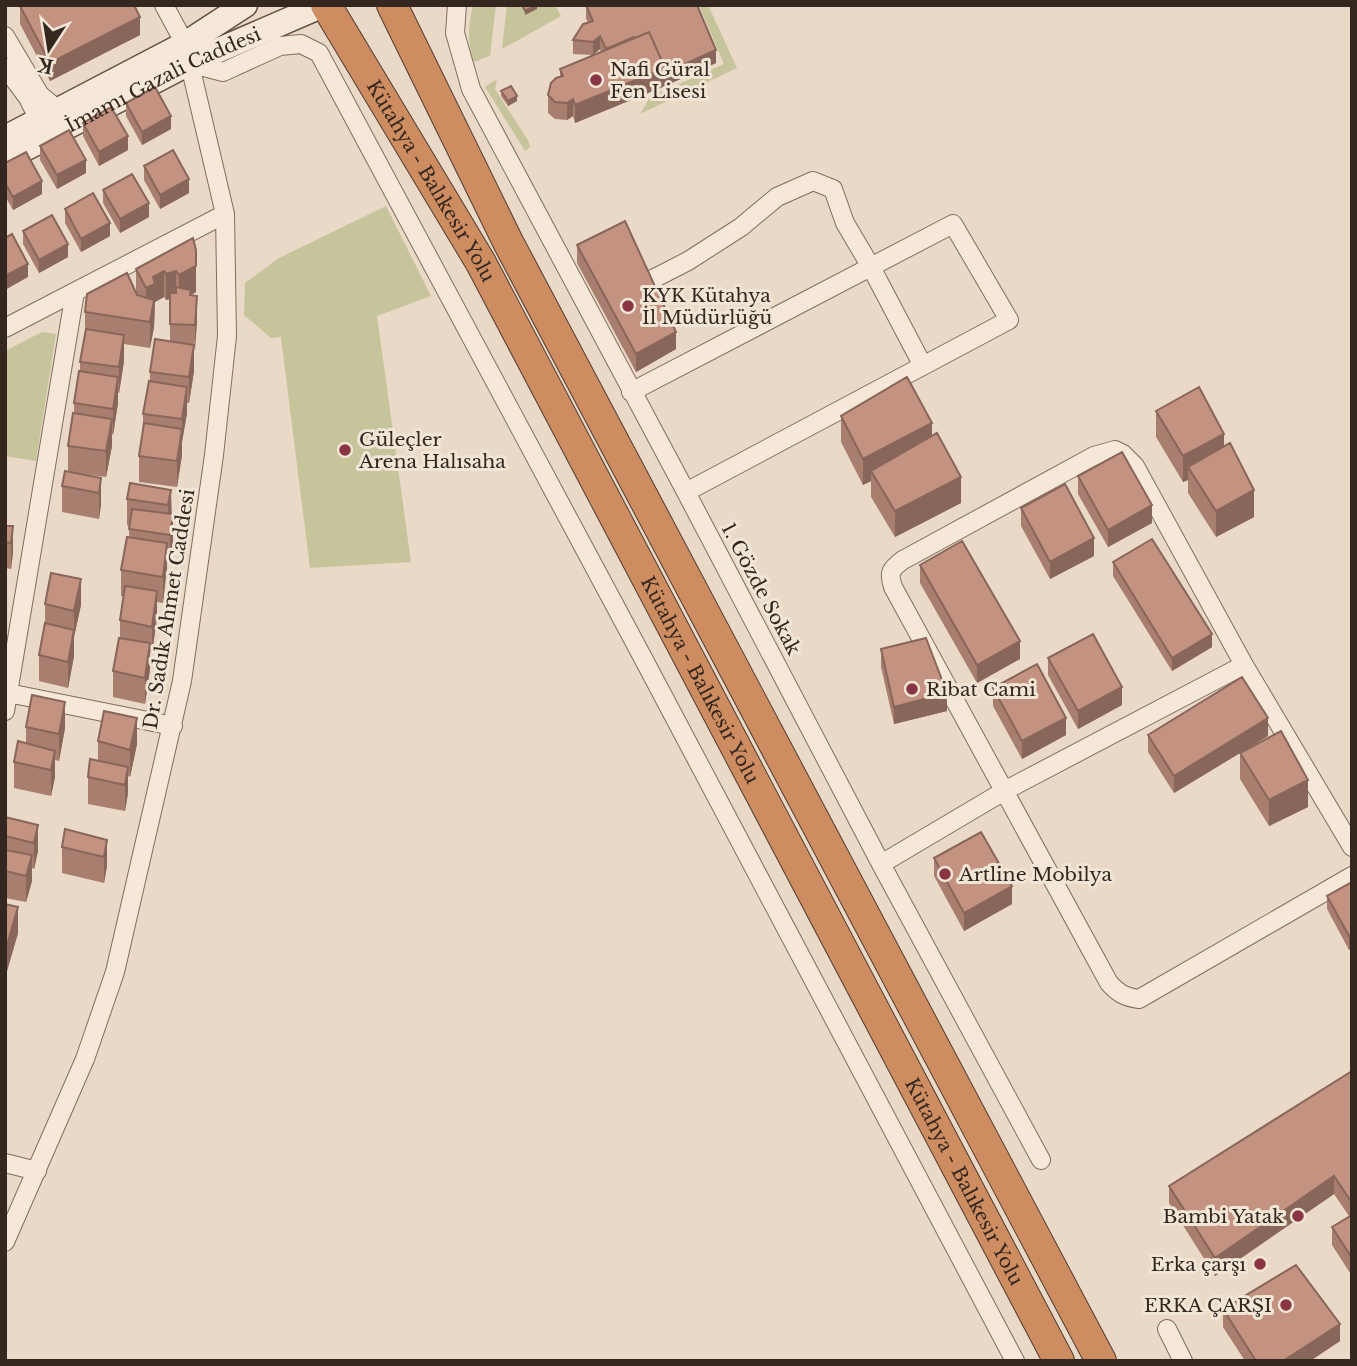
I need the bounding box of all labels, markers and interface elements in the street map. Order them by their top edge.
north arrow [14,14,84,84]
street label: İmamı Gazali Caddesi [61,22,265,137]
text: K [34,52,56,78]
place label: Nafi Güral Fen Lisesi [610,58,710,103]
marker: Nafi Güral Fen Lisesi [588,72,604,88]
street label: Kütahya - Balıkesir Yolu [362,76,500,286]
place label: KYK Kütahya İl Müdürlüğü [642,284,772,329]
marker: KYK Kütahya İl Müdürlüğü [620,298,636,314]
place label: Güleçler Arena Halısaha [358,428,506,473]
marker: Güleçler Arena Halısaha [337,442,353,458]
street label: Dr. Sadık Ahmet Caddesi [139,487,199,731]
street label: 1. Gözde Sokak [717,519,806,659]
street label: Kütahya - Balıkesir Yolu [636,572,765,788]
place label: Ribat Cami [926,678,1036,701]
marker: Ribat Cami [904,681,920,697]
place label: Artline Mobilya [958,863,1113,886]
marker: Artline Mobilya [937,866,953,882]
street label: Kütahya - Balıkesir Yolu [900,1074,1029,1289]
place label: Bambi Yatak [1163,1205,1284,1228]
marker: Bambi Yatak [1290,1208,1306,1224]
place label: Erka çarşı [1151,1253,1247,1276]
marker: Erka çarşı [1252,1256,1268,1272]
place label: ERKA ÇARŞI [1144,1294,1272,1317]
marker: ERKA ÇARŞI [1278,1297,1294,1313]

